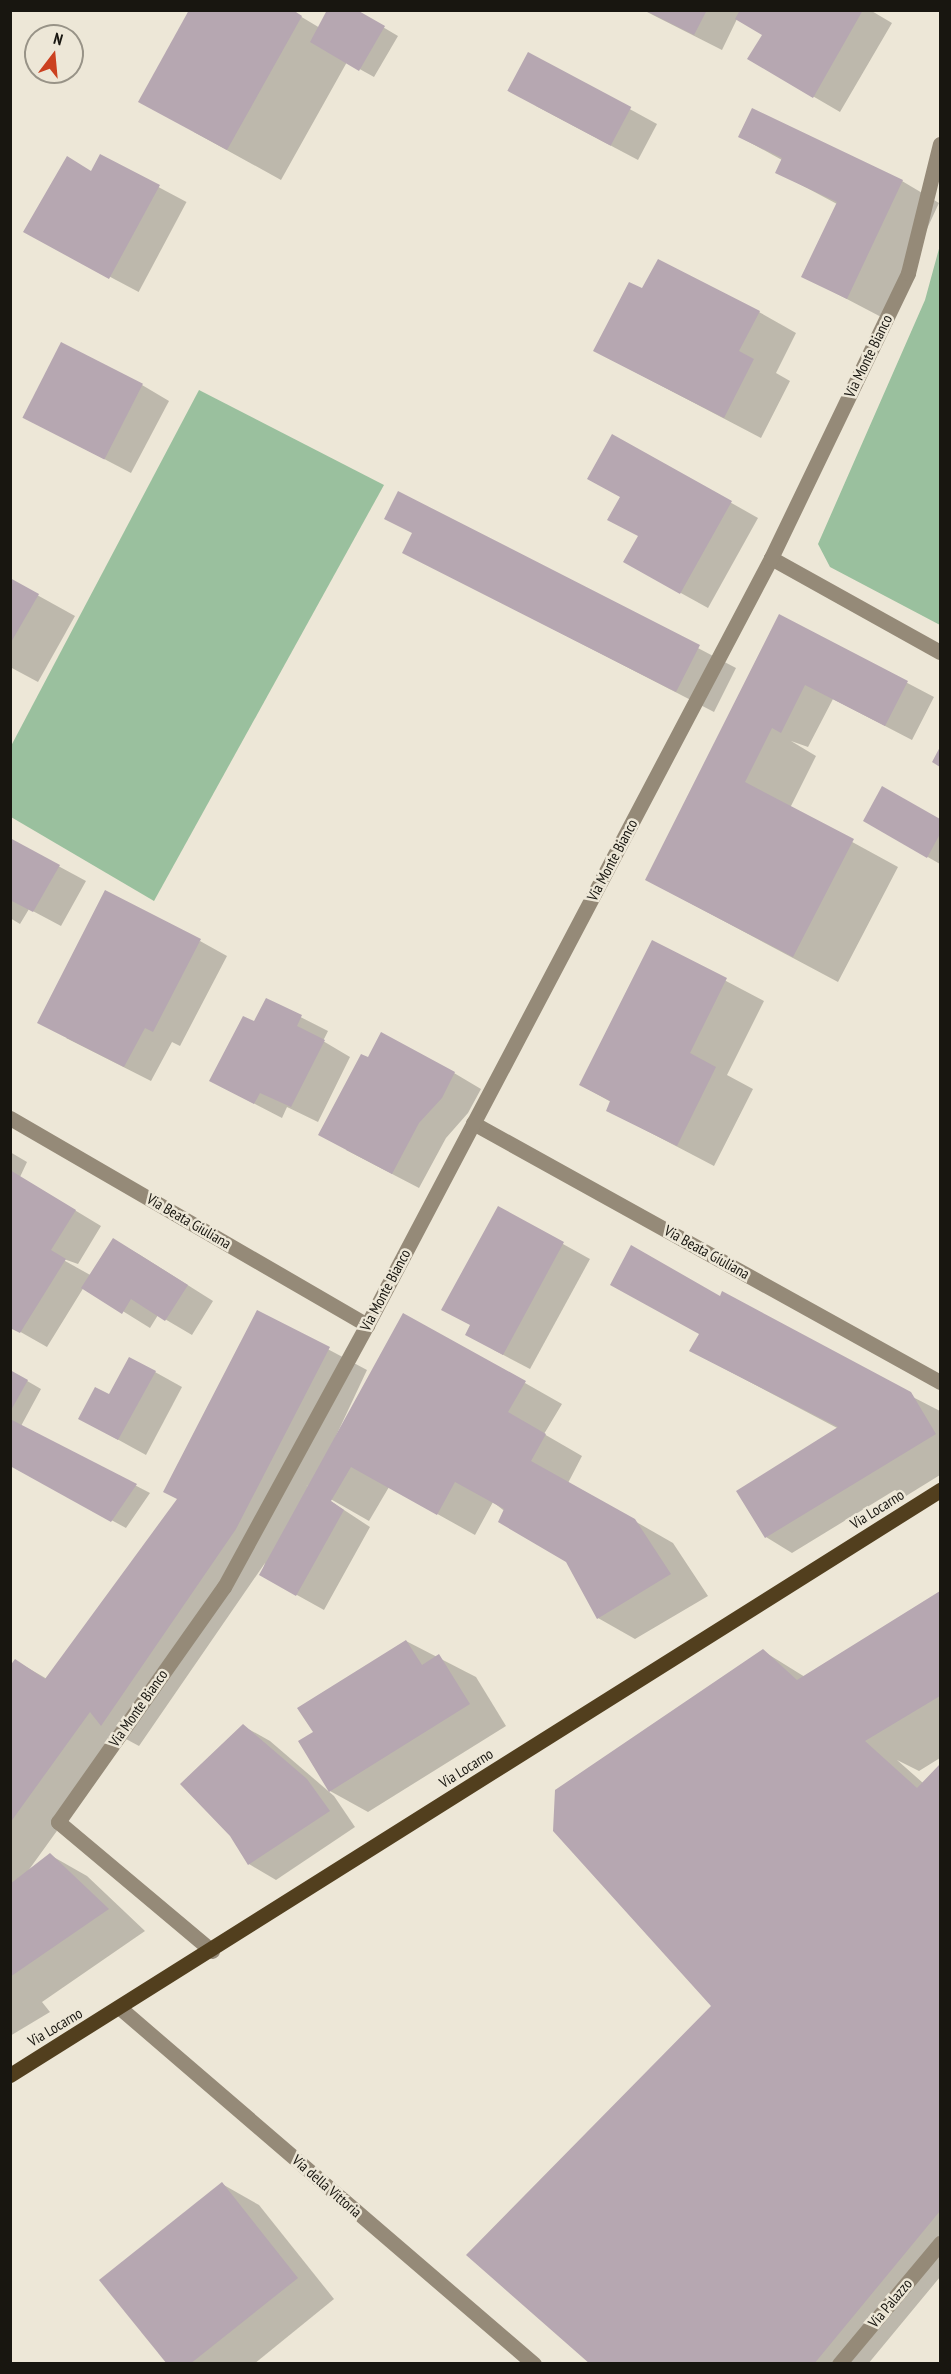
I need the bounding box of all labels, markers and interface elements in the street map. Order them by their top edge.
north arrow [24,24,84,84]
text: N [51,28,65,49]
street label: Via Monte Bianco [840,312,896,400]
street label: Via Monte Bianco [583,816,641,904]
street label: Via Beata Giuliana [144,1190,234,1252]
street label: Via Beata Giuliana [661,1221,753,1283]
street label: Via Monte Bianco [356,1246,414,1334]
street label: Via Locarno [847,1485,907,1533]
street label: Via Monte Bianco [105,1666,171,1750]
street label: Via Locarno [436,1744,496,1792]
street label: Via Locarno [25,2004,85,2050]
street label: Via della Vittoria [288,2151,366,2221]
street label: Via Palazzo [864,2275,916,2331]

